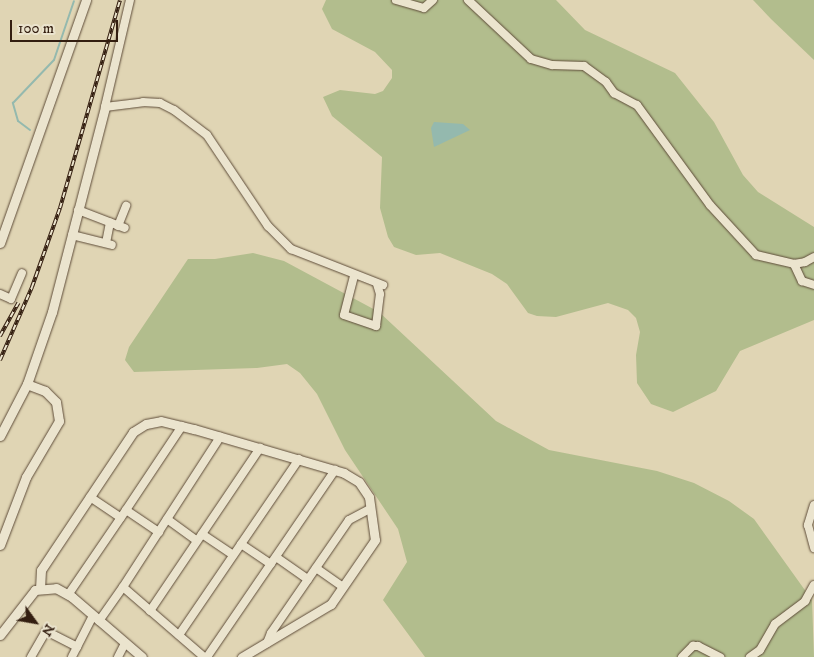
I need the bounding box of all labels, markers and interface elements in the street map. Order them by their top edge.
scale bar [12,10,120,42]
text: 100 m [18,19,54,38]
north arrow [10,597,60,647]
text: N [37,620,58,640]

